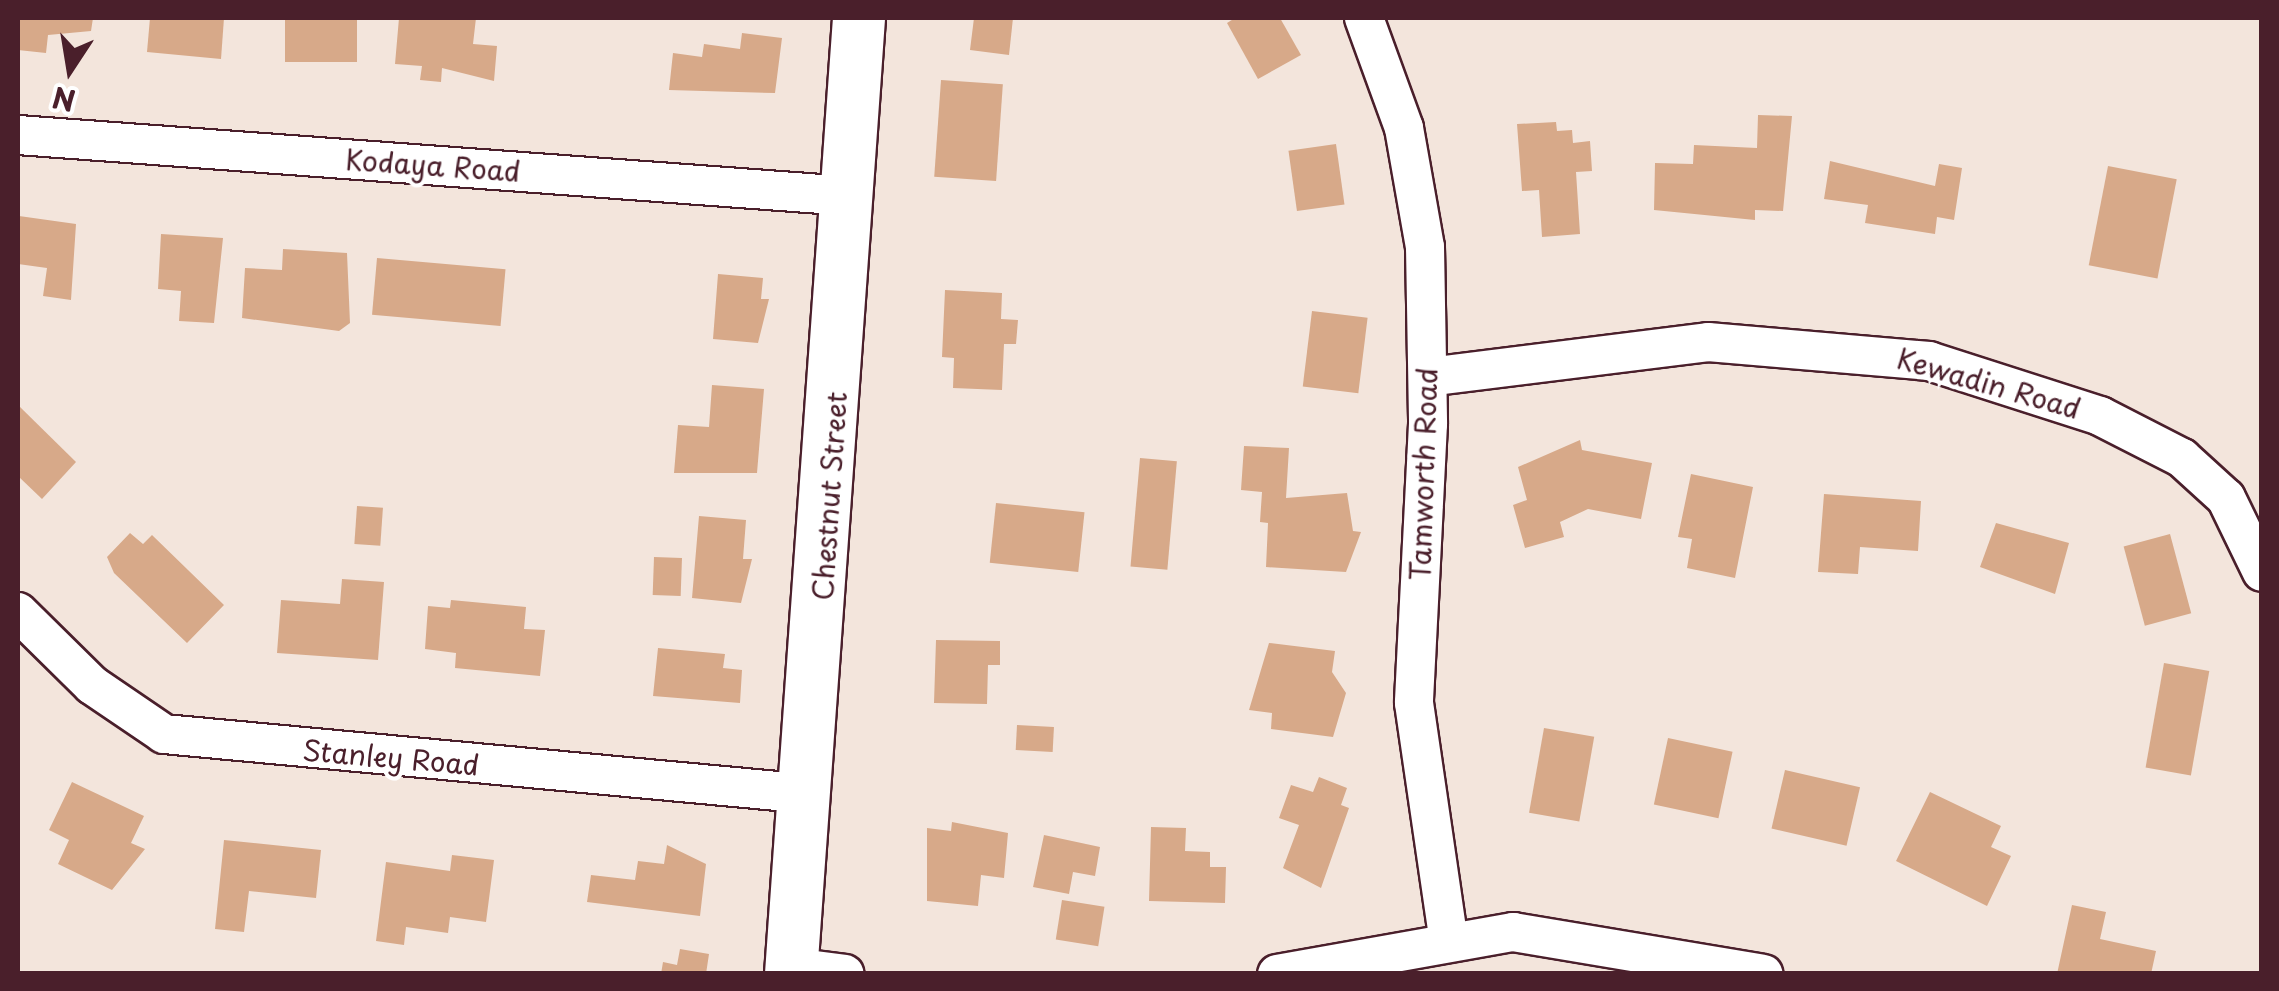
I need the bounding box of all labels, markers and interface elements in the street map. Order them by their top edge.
north arrow [20,20,120,120]
text: N [48,76,79,123]
street label: Kodaya Road [344,142,522,188]
street label: Kewadin Road [1894,341,2084,425]
street label: Tamworth Road [1402,367,1444,581]
street label: Chestnut Street [805,389,853,603]
street label: Stanley Road [300,732,482,782]

